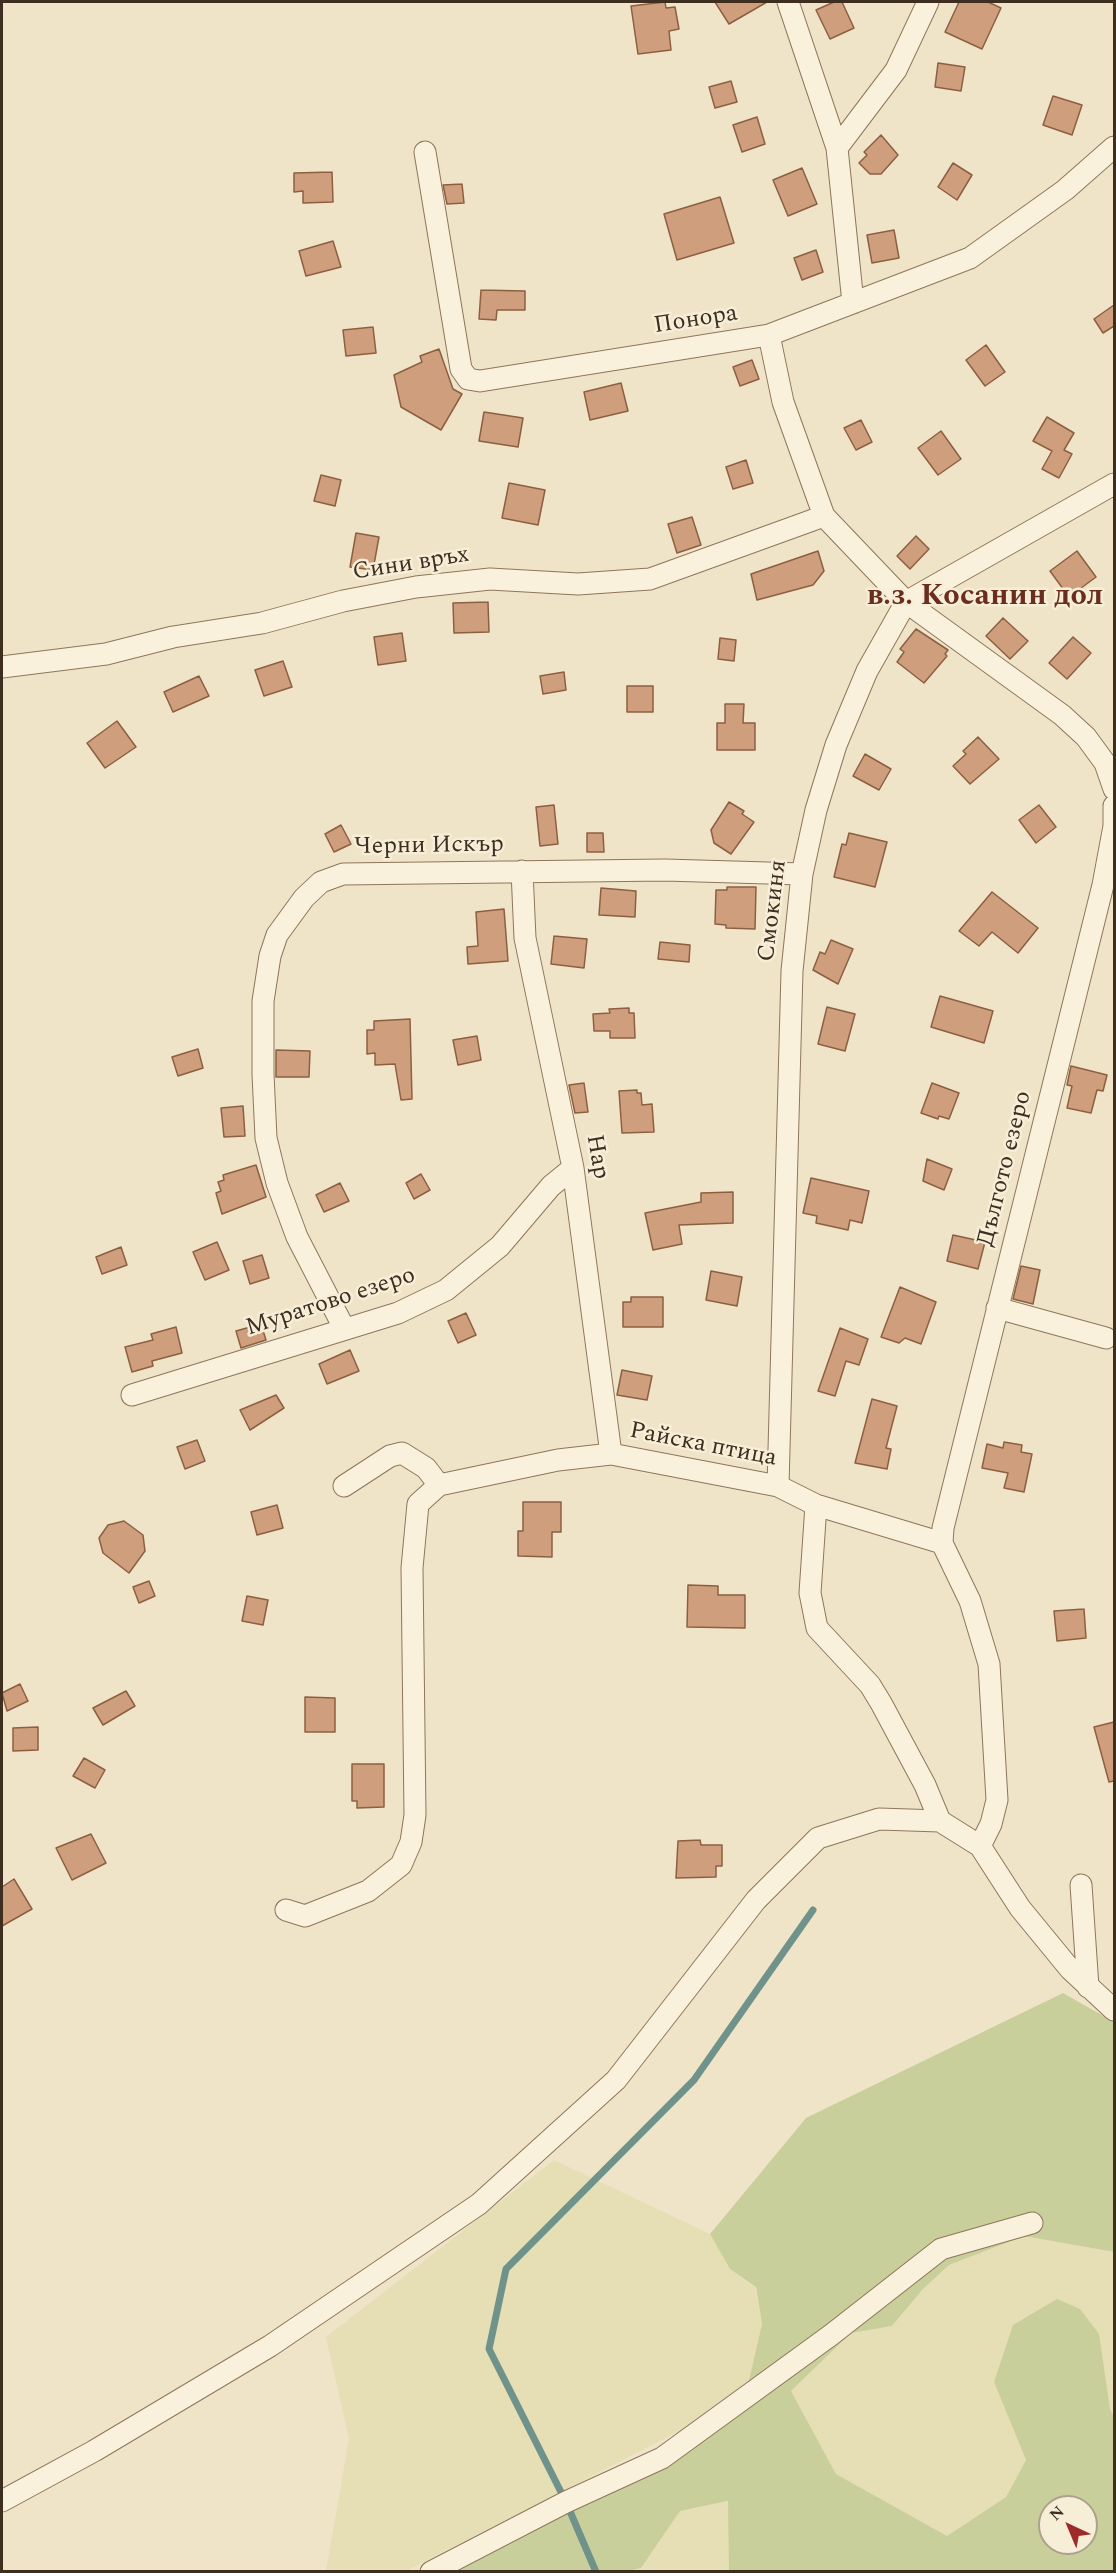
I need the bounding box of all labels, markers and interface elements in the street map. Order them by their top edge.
street label: Понора [652,300,740,342]
street label: Сини връх [351,542,471,588]
district label: в.з. Косанин дол [867,580,1103,616]
street label: Черни Искър [354,831,504,863]
street label: Смокиня [753,859,795,963]
street label: Дългото езеро [973,1088,1039,1250]
street label: Нар [578,1132,614,1182]
street label: Муратово езеро [243,1262,419,1344]
street label: Райска птица [627,1418,779,1474]
north arrow [1038,2495,1098,2555]
text: N [1044,2500,1070,2527]

